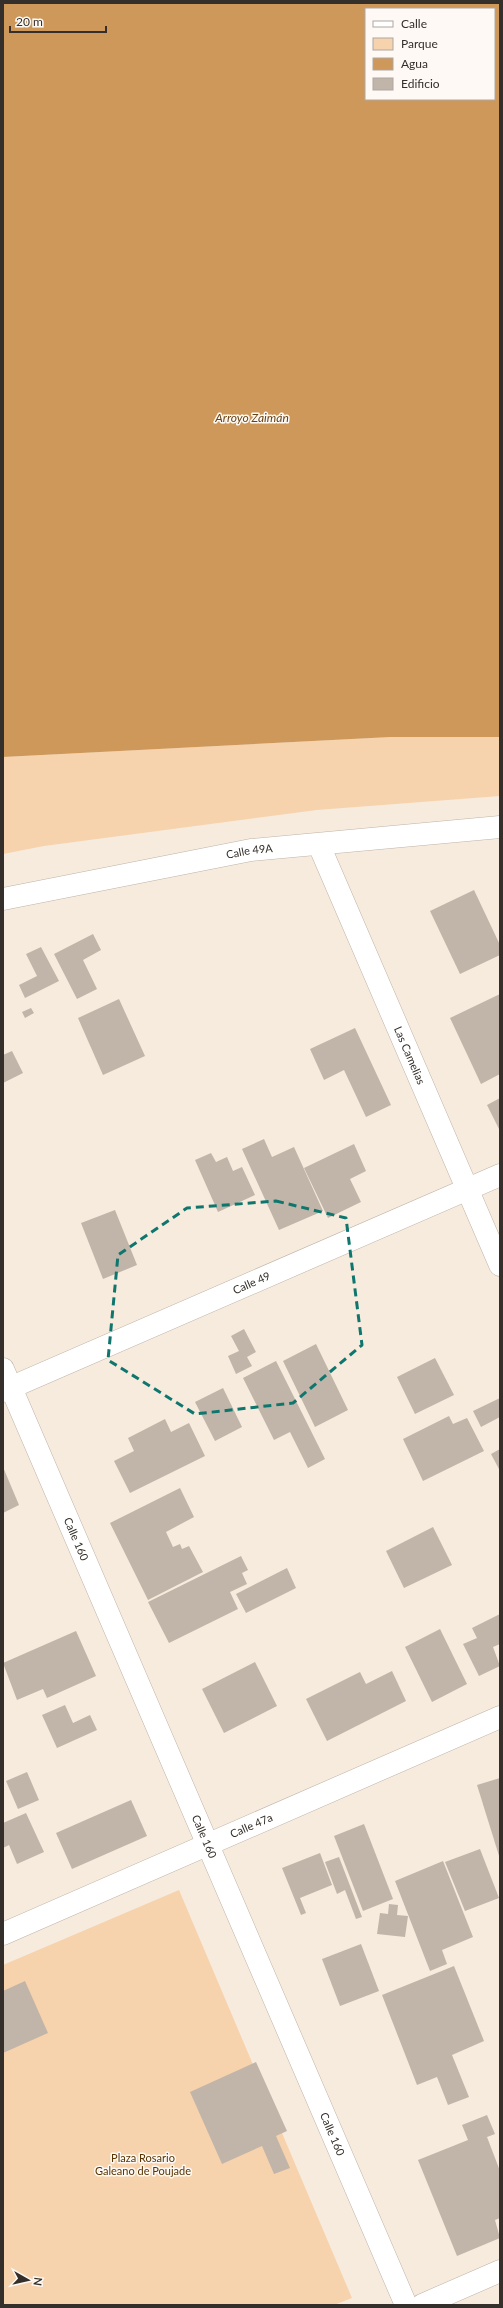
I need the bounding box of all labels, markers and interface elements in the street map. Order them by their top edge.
scale bar [10,8,106,34]
legend [365,8,495,100]
text: 20 m [16,14,43,29]
text: Calle [401,16,427,31]
text: Parque [401,36,438,51]
text: Agua [401,56,428,71]
text: Edificio [401,76,440,91]
water label: Arroyo Zaimán [214,410,289,425]
street label: Calle 49A [225,841,274,861]
street label: Las Camelias [392,1024,428,1086]
street label: Calle 49 [231,1269,272,1296]
street label: Calle 160 [62,1515,92,1563]
street label: Calle 47a [228,1810,274,1840]
street label: Calle 160 [190,1813,220,1861]
street label: Calle 160 [318,2110,348,2158]
park label: Plaza Rosario Galeano de Poujade [95,2151,191,2177]
north arrow [8,2260,48,2300]
text: N [31,2276,45,2287]

